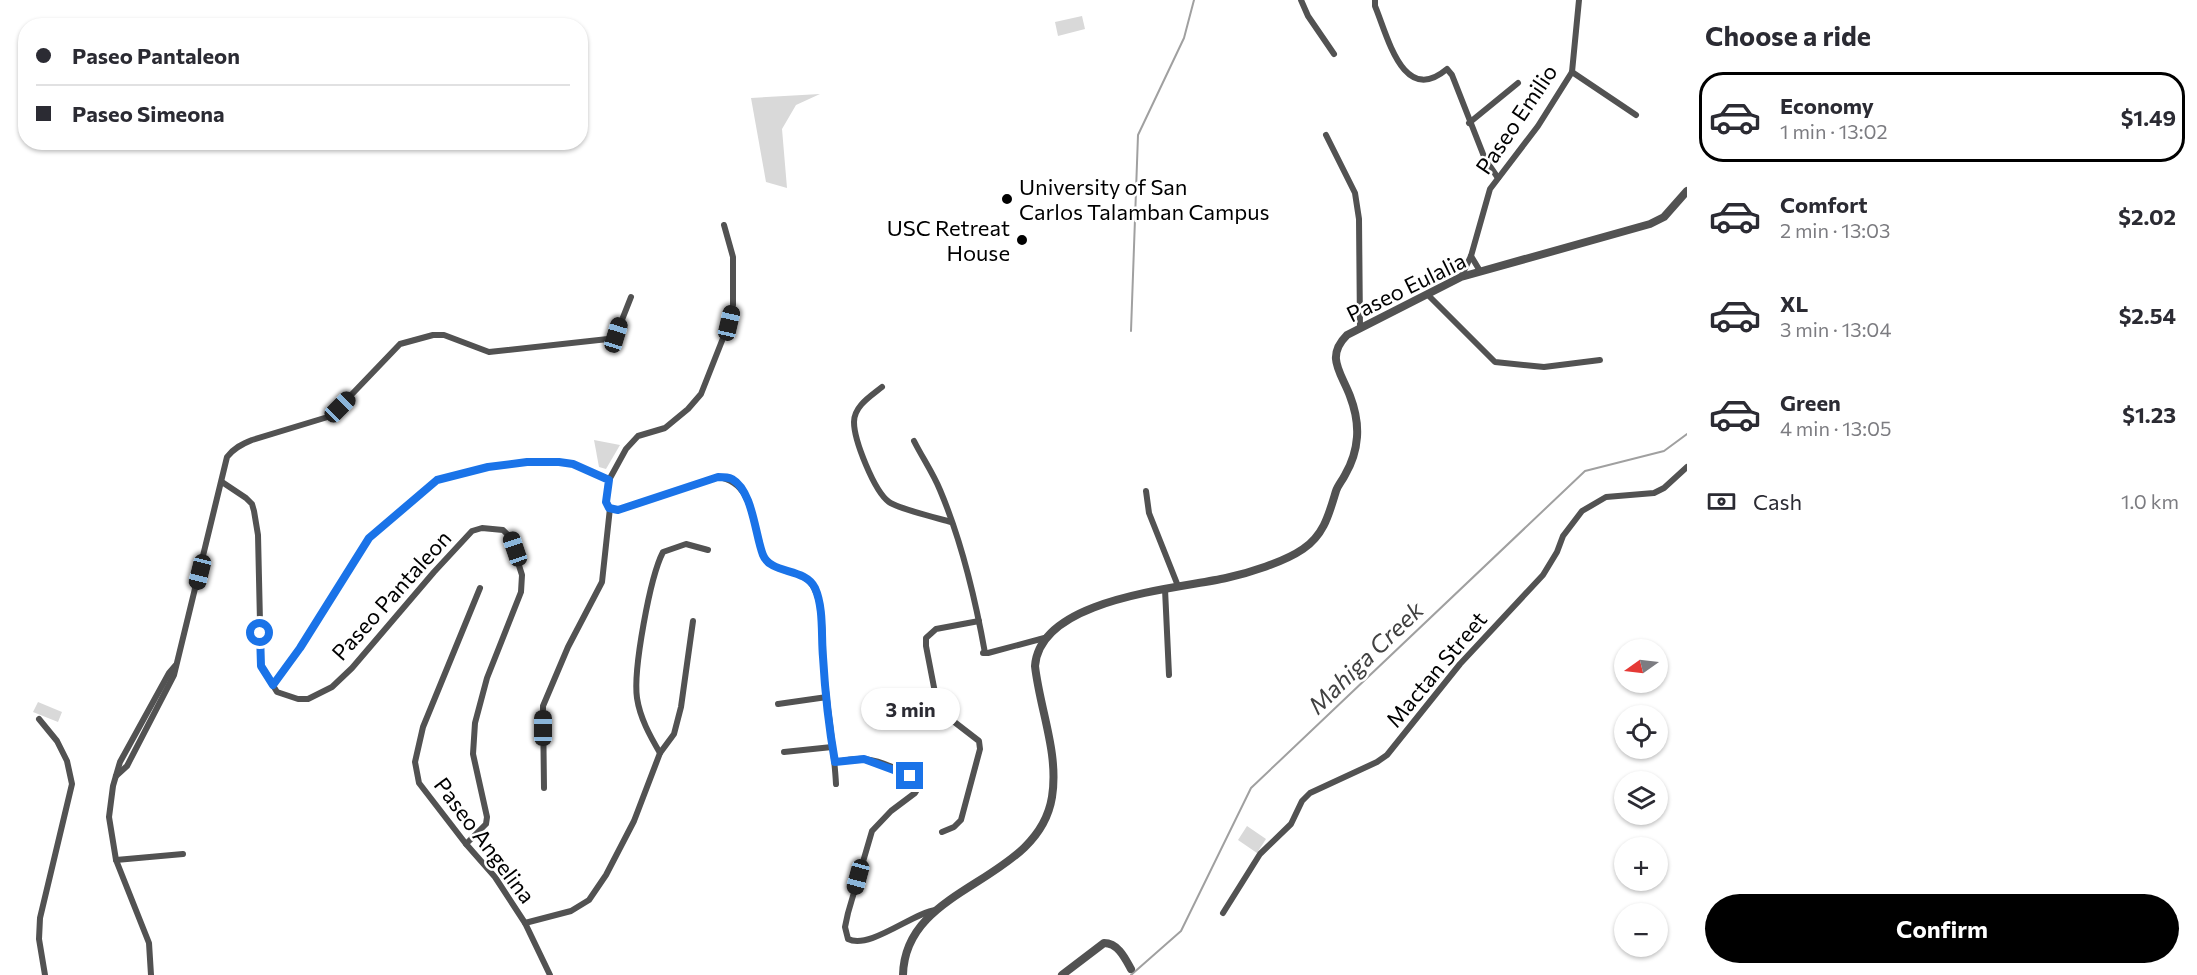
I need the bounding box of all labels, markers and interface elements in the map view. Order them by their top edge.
text: Choose a ride [1705,19,1871,52]
text: Paseo Pantaleon [72,42,240,69]
street label: Paseo Emilio [1469,59,1563,179]
icon: car [1708,90,1762,144]
text: Economy [1780,92,1874,119]
text: Paseo Simeona [72,100,225,127]
text: $1.49 [2121,104,2176,131]
text: 1 min · 13:02 [1780,119,1888,143]
place label: University of San Carlos Talamban Campus [1019,173,1270,225]
icon: car [1708,189,1762,243]
text: Comfort [1780,191,1868,218]
marker: University of San Carlos Talamban Campus [1000,192,1014,206]
text: $2.02 [2118,203,2176,230]
place label: USC Retreat House [887,214,1010,266]
text: 2 min · 13:03 [1780,218,1890,242]
marker: USC Retreat House [1015,233,1029,247]
street label: Paseo Eulalia [1342,246,1470,328]
icon: car [1708,288,1762,342]
text: XL [1780,290,1808,317]
text: $2.54 [2119,302,2176,329]
car [716,303,742,343]
car [602,315,630,355]
text: 3 min · 13:04 [1780,317,1891,341]
icon: car [1708,387,1762,441]
car [321,388,359,426]
text: Green [1780,389,1841,416]
text: $1.23 [2122,401,2176,428]
text: 4 min · 13:05 [1780,416,1891,440]
icon: cash [1705,485,1738,518]
text: Cash [1753,488,1802,515]
text: 1.0 km [2121,489,2179,513]
street label: Paseo Pantaleon [326,524,456,666]
car [501,529,529,569]
car [187,552,213,592]
water label: Mahiga Creek [1301,594,1429,719]
street label: Mactan Street [1380,606,1492,732]
route start [246,619,273,646]
north arrow [1614,639,1668,693]
map controls [1614,639,1668,957]
callout: 3 min [860,689,960,731]
text: 3 min [885,697,936,721]
button: locate [1614,705,1668,759]
car [534,710,552,746]
route end [896,762,923,789]
button: layers [1614,771,1668,825]
street label: Paseo Angelina [429,772,541,908]
button: + [1614,837,1668,891]
car [845,857,871,897]
button: Confirm [1705,894,2179,963]
button: − [1614,903,1668,957]

